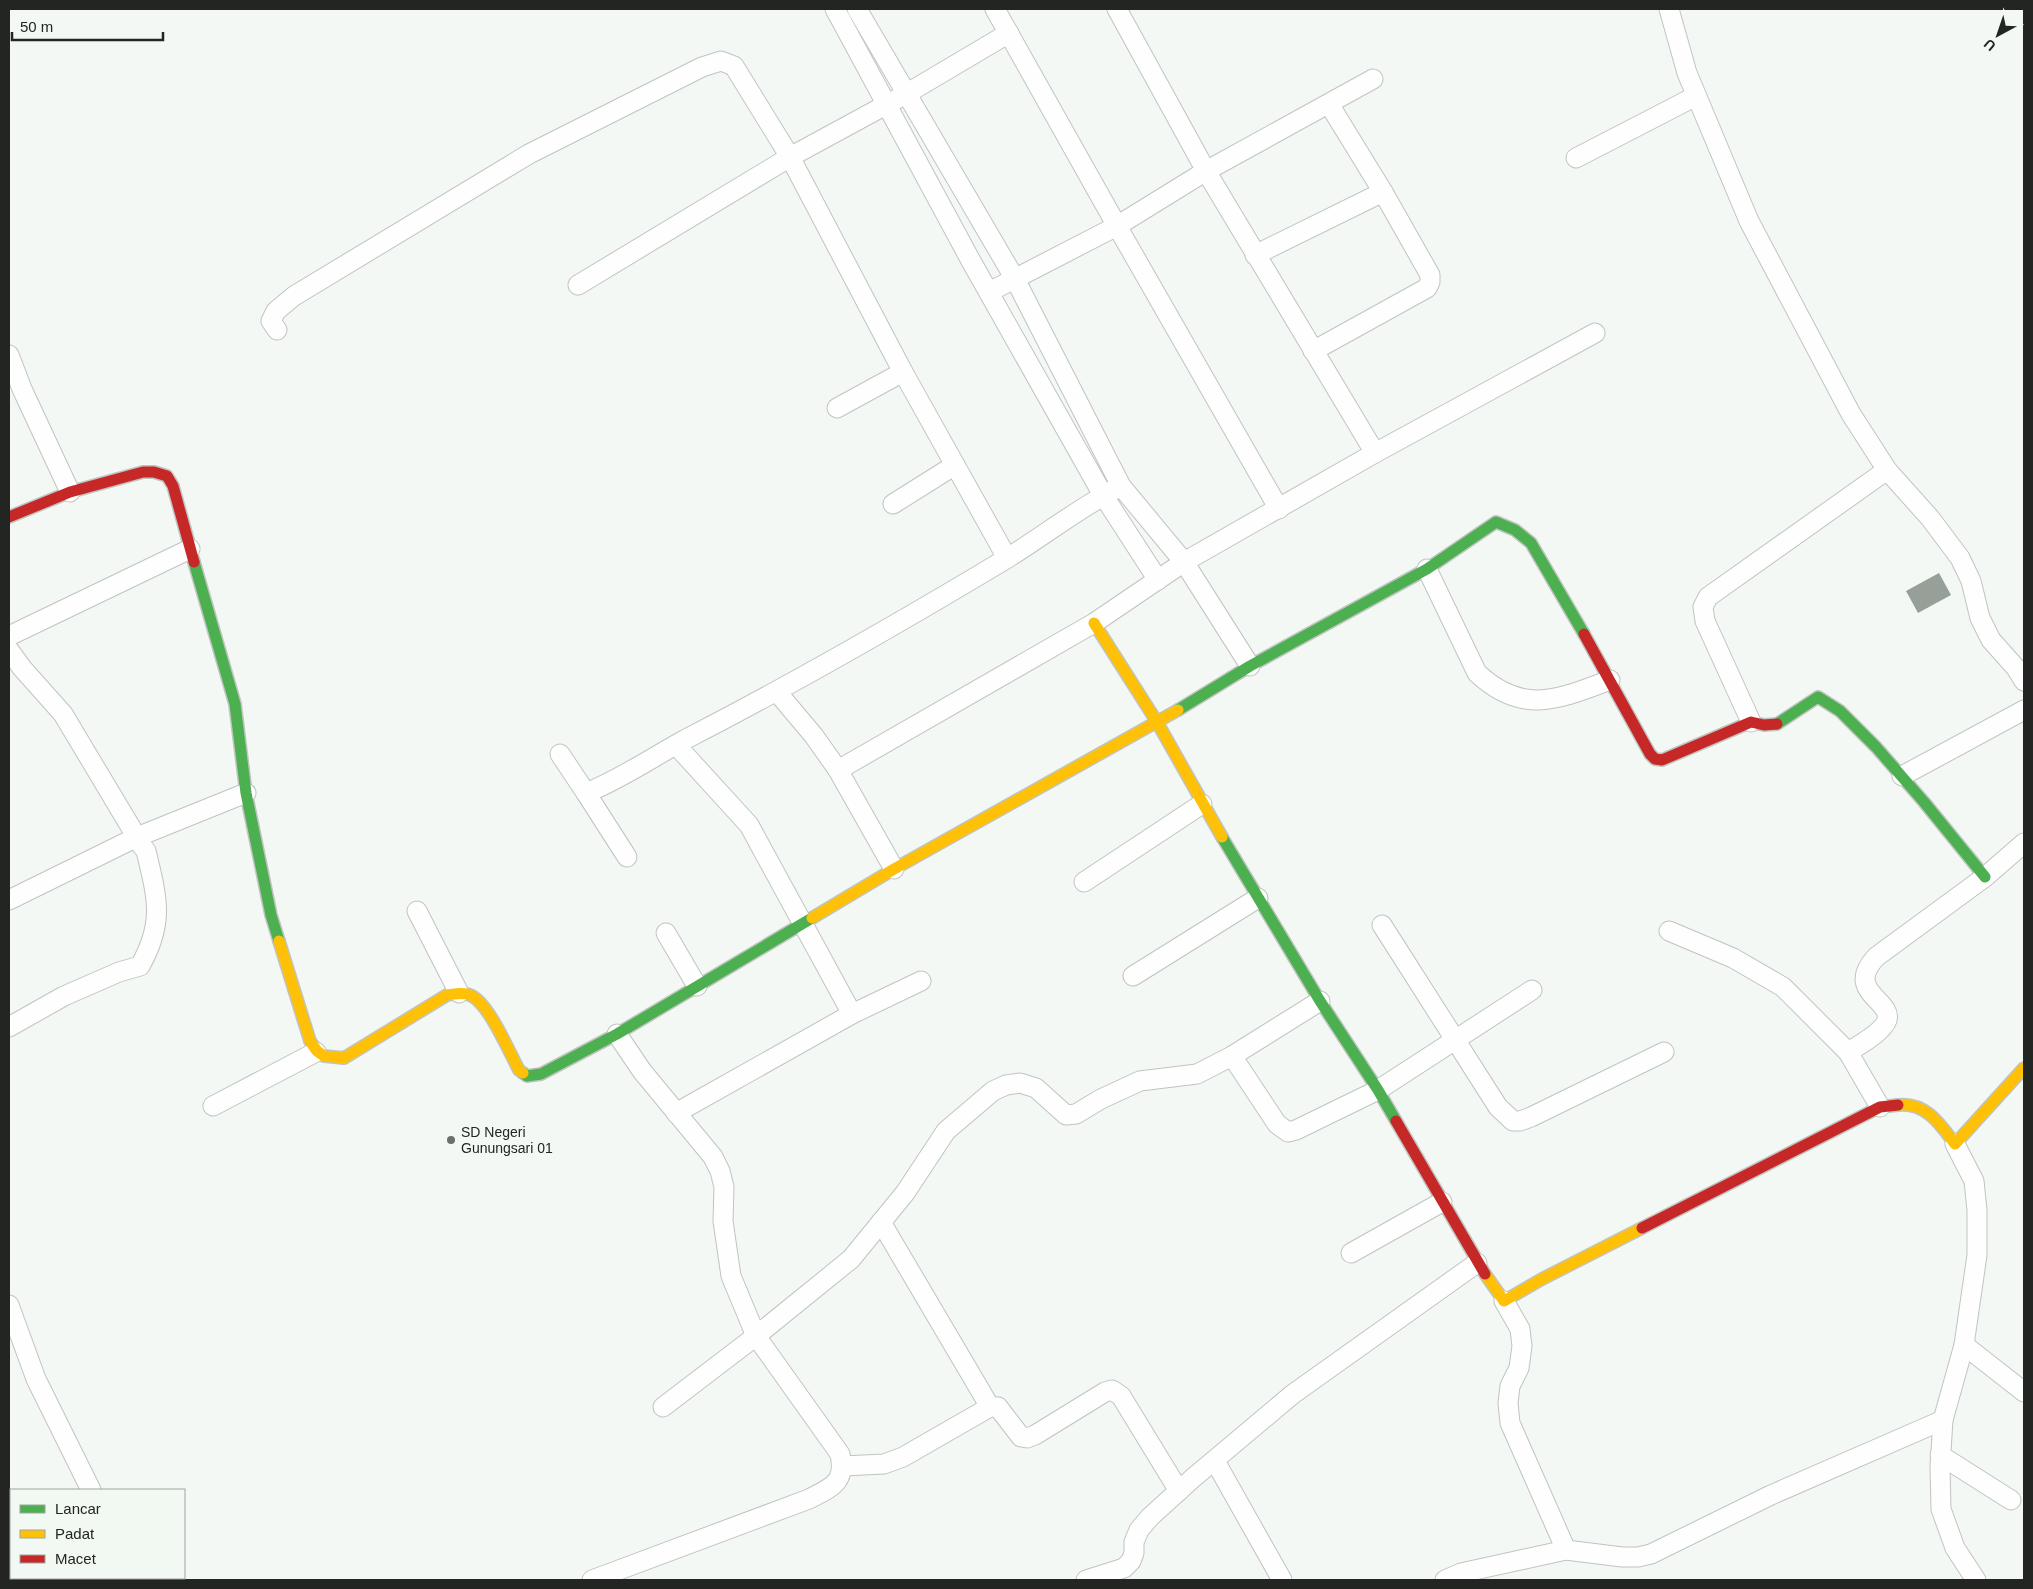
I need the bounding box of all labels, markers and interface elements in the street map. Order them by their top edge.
scale bar [12,10,164,42]
north arrow [1973,10,2023,60]
text: 50 m [20,18,53,35]
text: U [1981,36,1999,54]
place label: SD Negeri Gunungsari 01 [461,1124,553,1156]
marker: SD Negeri Gunungsari 01 [445,1134,457,1146]
legend [10,1489,185,1579]
text: Lancar [55,1500,101,1517]
text: Padat [55,1525,95,1542]
text: Macet [55,1550,97,1567]

